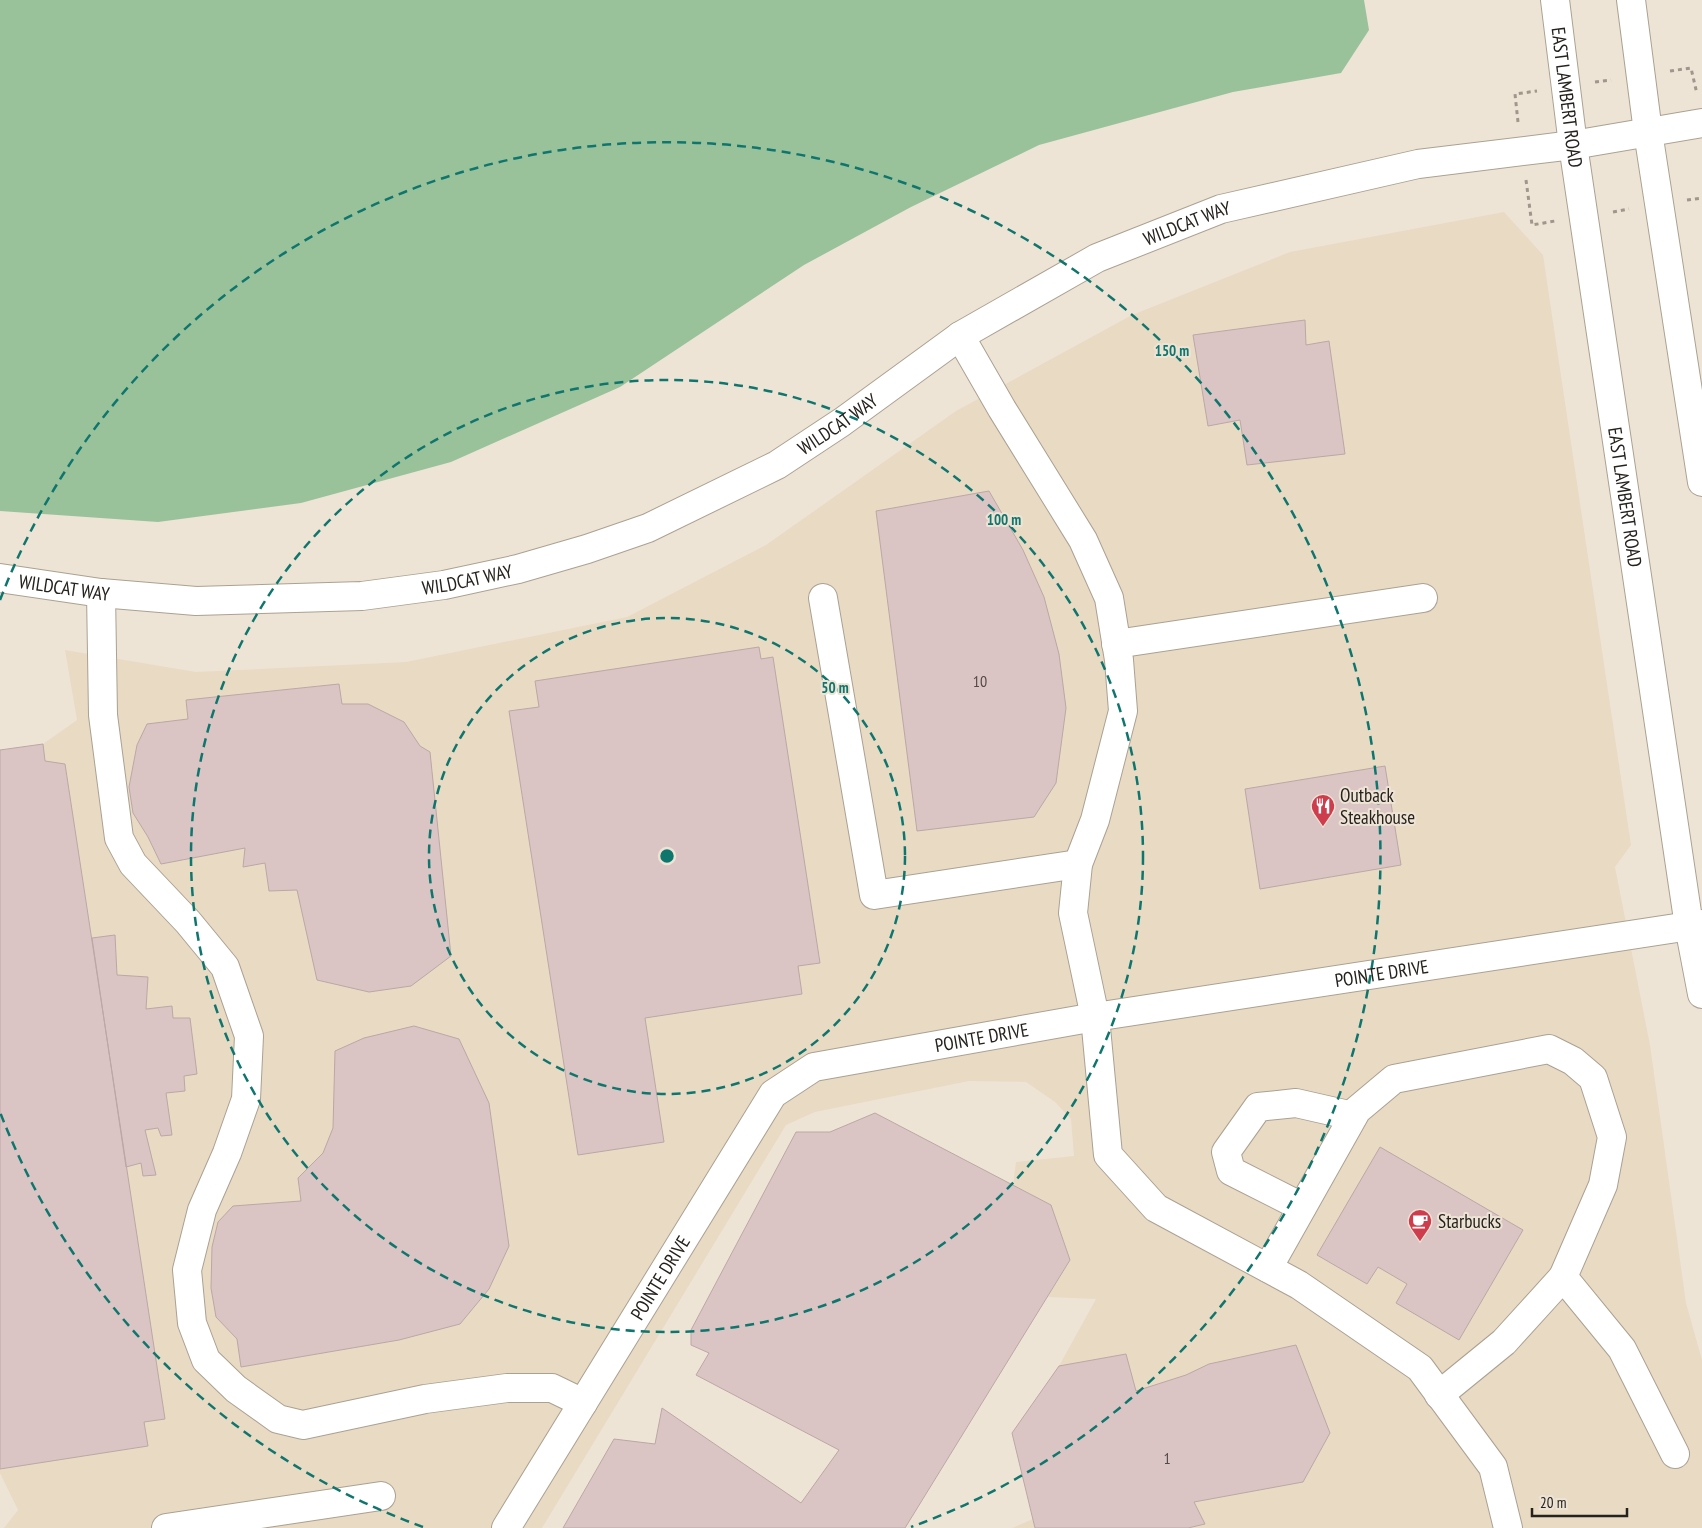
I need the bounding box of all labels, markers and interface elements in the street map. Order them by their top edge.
street label: EAST LAMBERT ROAD [1546,26,1588,169]
street label: WILDCAT WAY [1140,195,1233,251]
text: 150 m [1155,341,1189,360]
street label: WILDCAT WAY [793,388,883,460]
street label: EAST LAMBERT ROAD [1603,425,1648,569]
text: 100 m [987,510,1021,529]
street label: WILDCAT WAY [420,558,515,600]
street label: WILDCAT WAY [17,569,111,606]
house number: 10 [973,671,987,691]
text: 50 m [821,678,849,697]
place label: Outback Steakhouse [1340,783,1415,829]
restaurant icon: Outback Steakhouse [1310,793,1336,827]
centre of rings [658,847,676,865]
street label: POINTE DRIVE [1333,954,1430,992]
street label: POINTE DRIVE [933,1017,1030,1057]
cafe icon: Starbucks [1407,1208,1433,1242]
place label: Starbucks [1438,1209,1501,1233]
street label: POINTE DRIVE [625,1231,695,1324]
house number: 1 [1163,1448,1171,1468]
scale bar [1532,1486,1627,1518]
text: 20 m [1540,1493,1566,1512]

